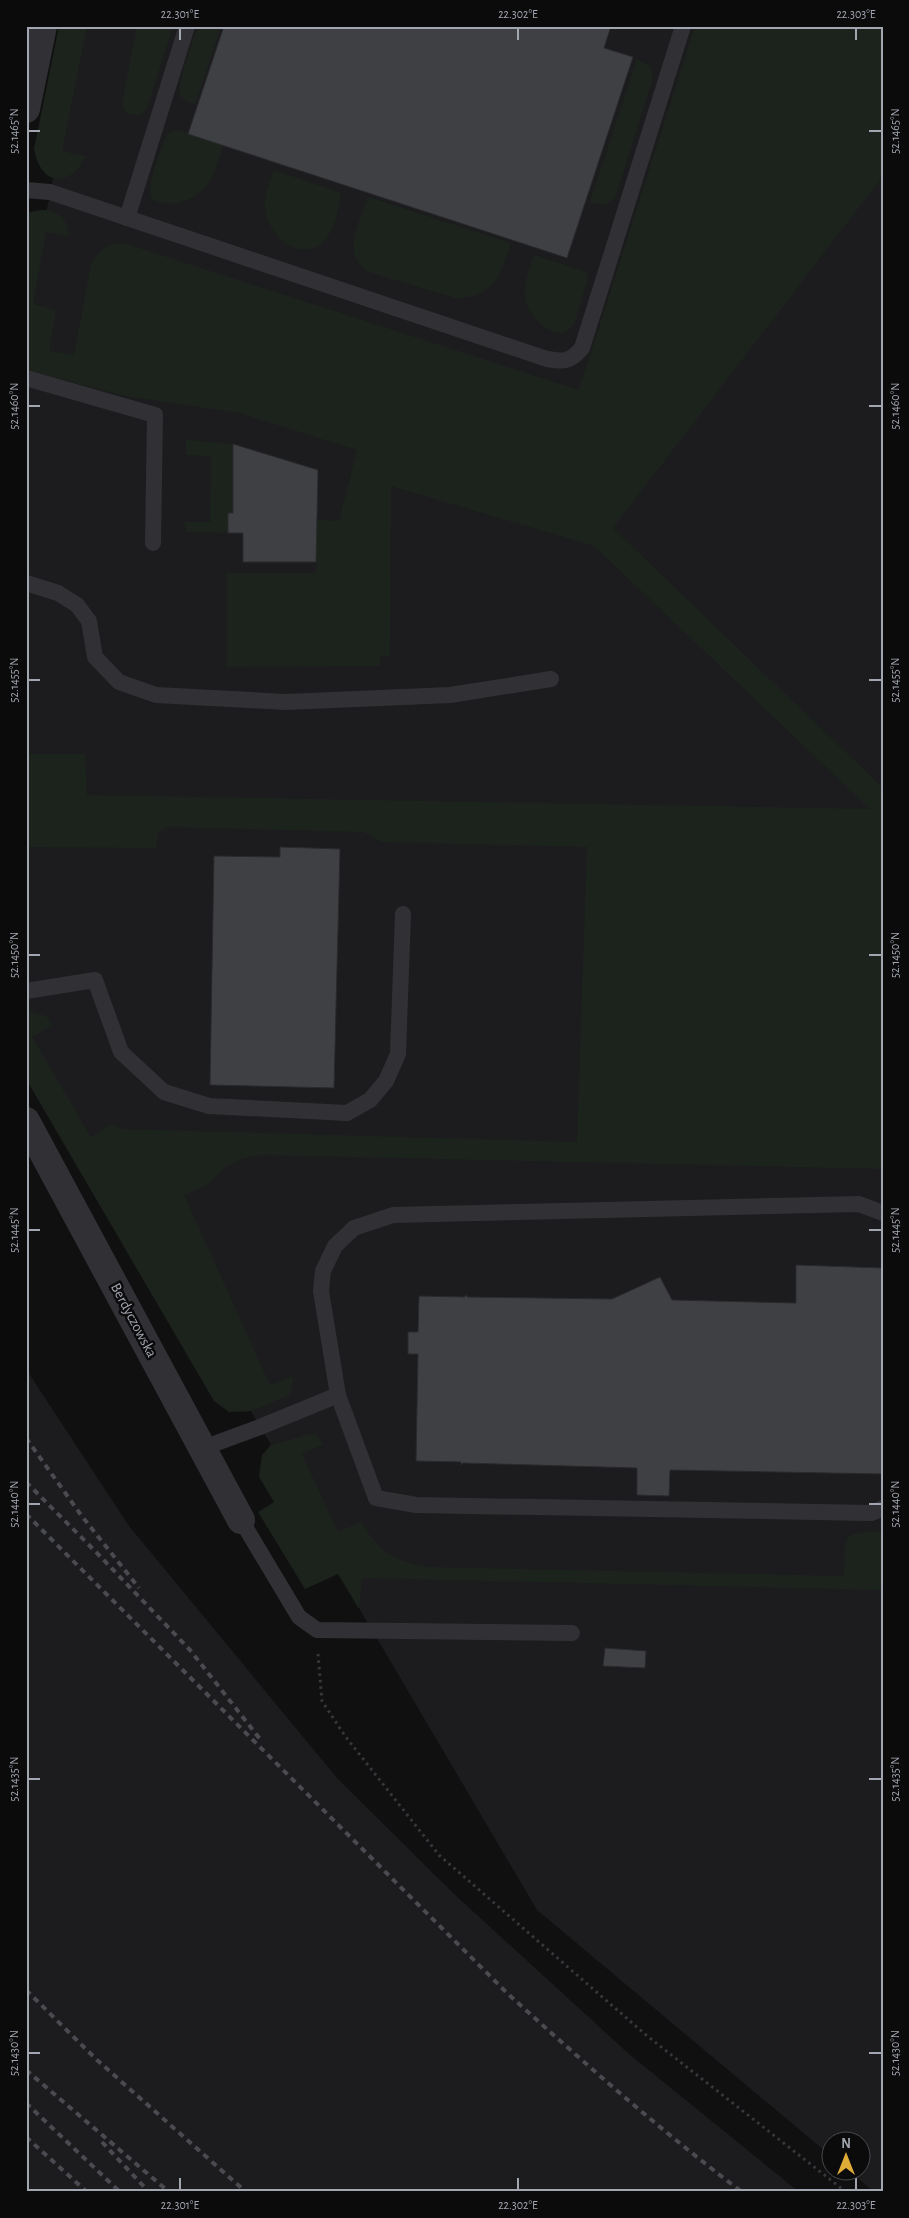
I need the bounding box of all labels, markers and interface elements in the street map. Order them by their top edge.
text: 22.301°E [161,8,199,20]
text: 22.302°E [498,8,538,20]
text: 22.303°E [836,8,876,20]
text: 52.1465°N [8,108,20,154]
text: 52.1465°N [889,108,901,154]
text: 52.1460°N [8,383,20,429]
text: 52.1460°N [889,383,901,429]
text: 52.1455°N [8,658,20,702]
text: 52.1455°N [889,658,901,702]
text: 52.1450°N [8,932,20,978]
text: 52.1450°N [889,932,901,978]
text: 52.1445°N [8,1207,20,1253]
text: 52.1445°N [889,1207,901,1253]
street label: Berdyczowska [108,1281,159,1360]
text: 52.1440°N [8,1481,20,1527]
text: 52.1440°N [889,1481,901,1527]
text: 52.1435°N [8,1757,20,1801]
text: 52.1435°N [889,1757,901,1801]
text: 52.1430°N [8,2030,20,2076]
text: 52.1430°N [889,2030,901,2076]
north arrow [822,2130,872,2180]
text: N [841,2137,851,2151]
text: 22.301°E [161,2199,199,2211]
text: 22.302°E [498,2199,538,2211]
text: 22.303°E [836,2199,876,2211]

